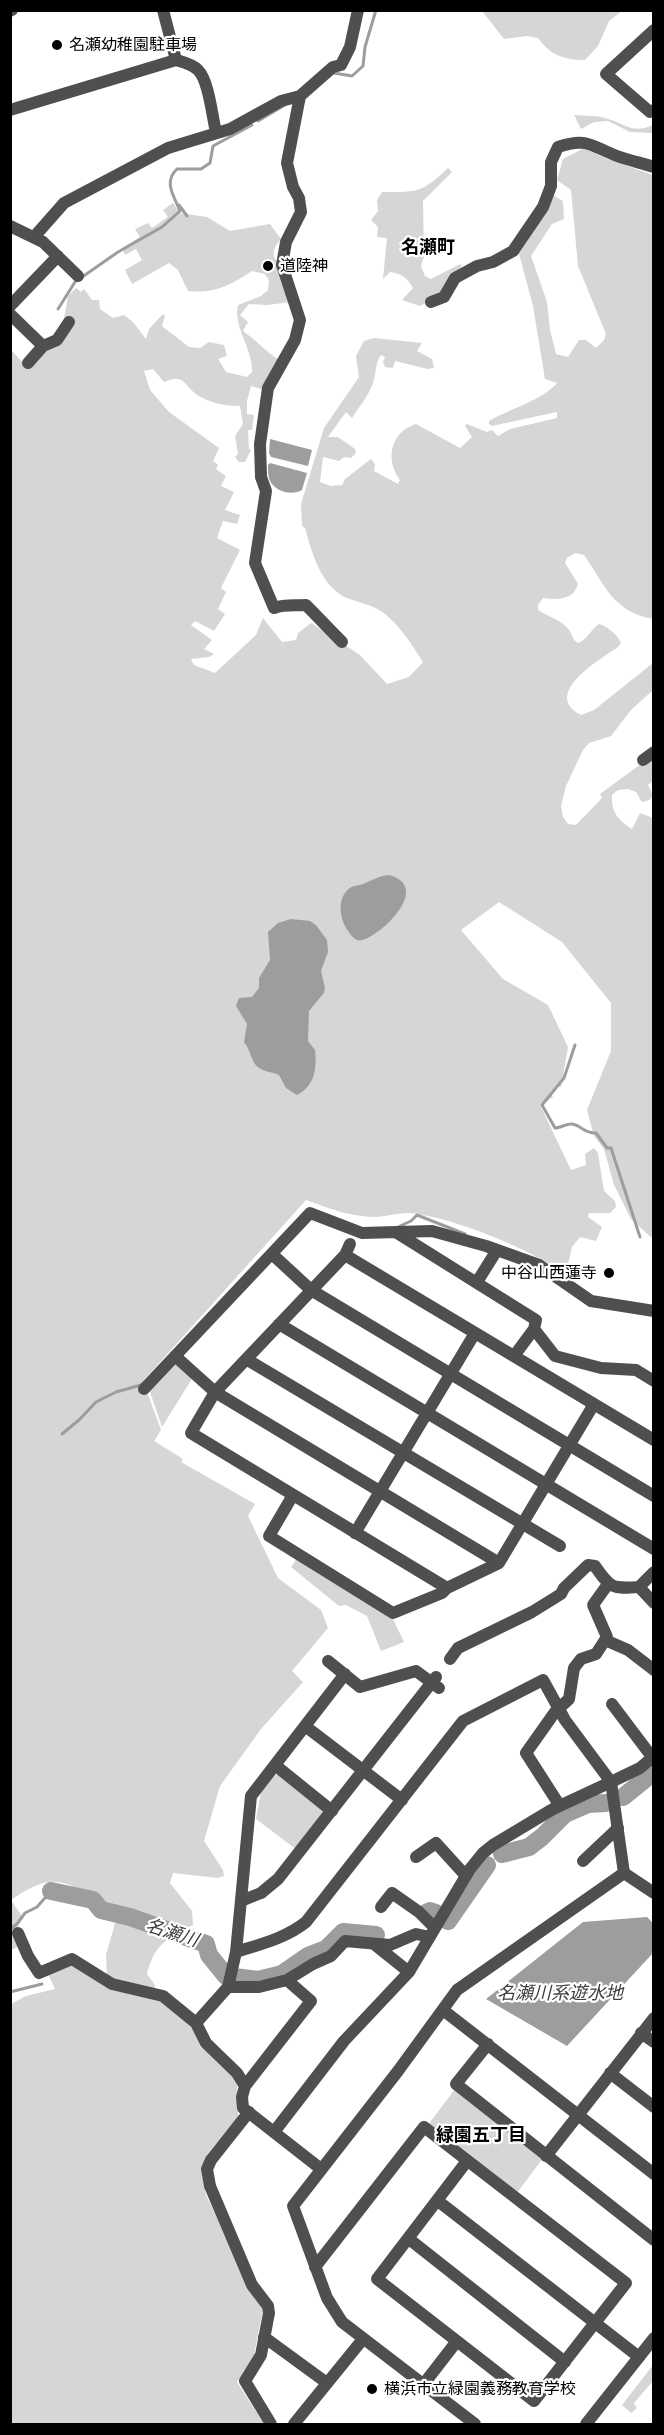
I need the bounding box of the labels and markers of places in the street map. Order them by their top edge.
place label: 名瀬幼稚園駐車場 [69,35,197,55]
marker: 名瀬幼稚園駐車場 [50,38,64,52]
place label: 道陸神 [280,256,328,276]
marker: 道陸神 [261,259,275,273]
place label: 中谷山西蓮寺 [501,1263,597,1283]
marker: 中谷山西蓮寺 [602,1266,616,1280]
place label: 横浜市立緑園義務教育学校 [384,2379,576,2399]
marker: 横浜市立緑園義務教育学校 [365,2382,379,2396]

